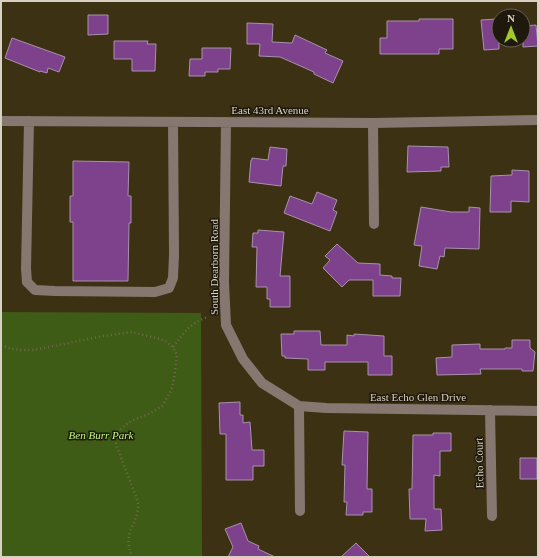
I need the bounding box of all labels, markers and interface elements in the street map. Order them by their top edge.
north arrow [491,8,531,48]
text: N [507,12,515,24]
street label: East 43rd Avenue [231,104,309,116]
street label: South Dearborn Road [208,219,220,315]
street label: East Echo Glen Drive [370,391,466,403]
park label: Ben Burr Park [69,429,134,441]
street label: Echo Court [473,438,485,488]

